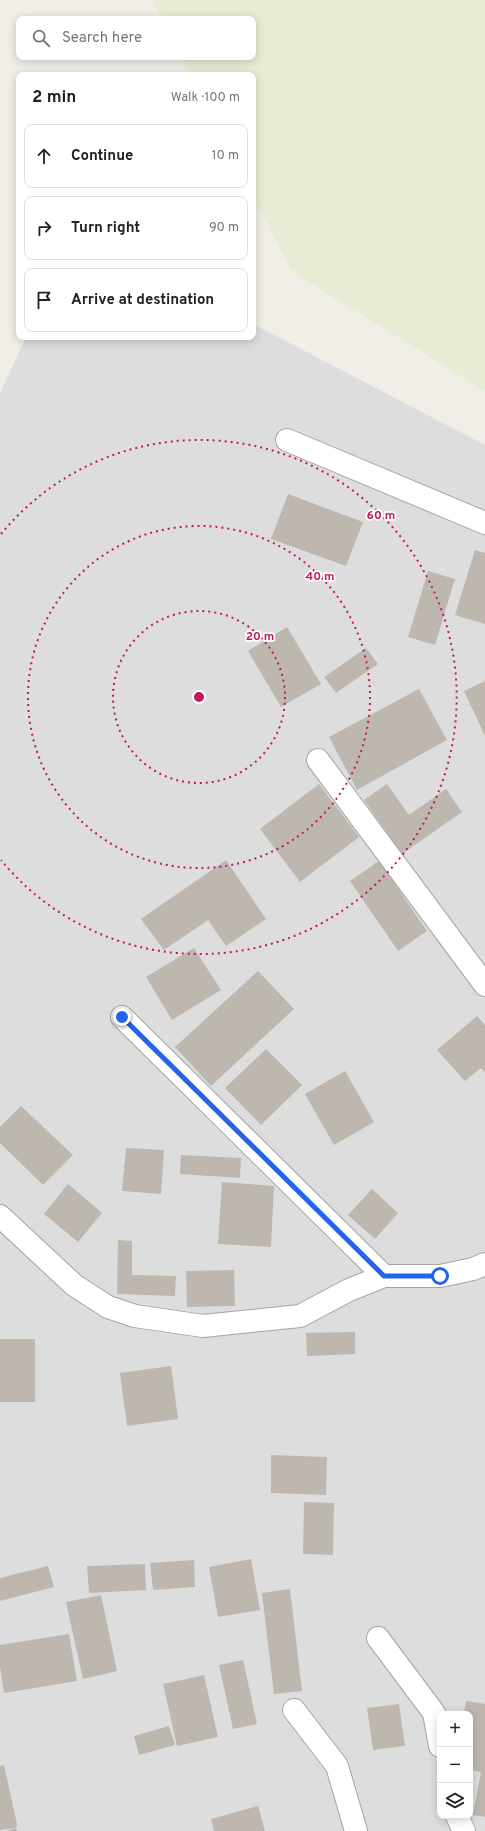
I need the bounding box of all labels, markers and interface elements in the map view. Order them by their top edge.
search box [16,16,256,60]
icon: search [30,27,52,49]
text: Search here [62,29,142,48]
text: 2 min [32,87,76,109]
text: Walk · 100 m [171,90,240,106]
icon: ahead [33,145,55,167]
text: Continue [71,147,133,166]
text: 10 m [212,148,239,164]
icon: right [33,217,55,239]
text: Turn right [71,219,140,238]
text: 90 m [209,220,239,236]
icon: arrive [33,289,55,311]
text: Arrive at destination [71,291,214,310]
text: 60 m [367,508,395,524]
text: 40 m [305,569,335,585]
text: 20 m [246,629,274,645]
centre of rings [192,690,206,704]
route end [113,1008,131,1026]
route start [431,1267,449,1285]
map controls [437,1711,473,1819]
button: + [437,1711,473,1747]
button: − [437,1747,473,1783]
button: layers [437,1783,473,1819]

